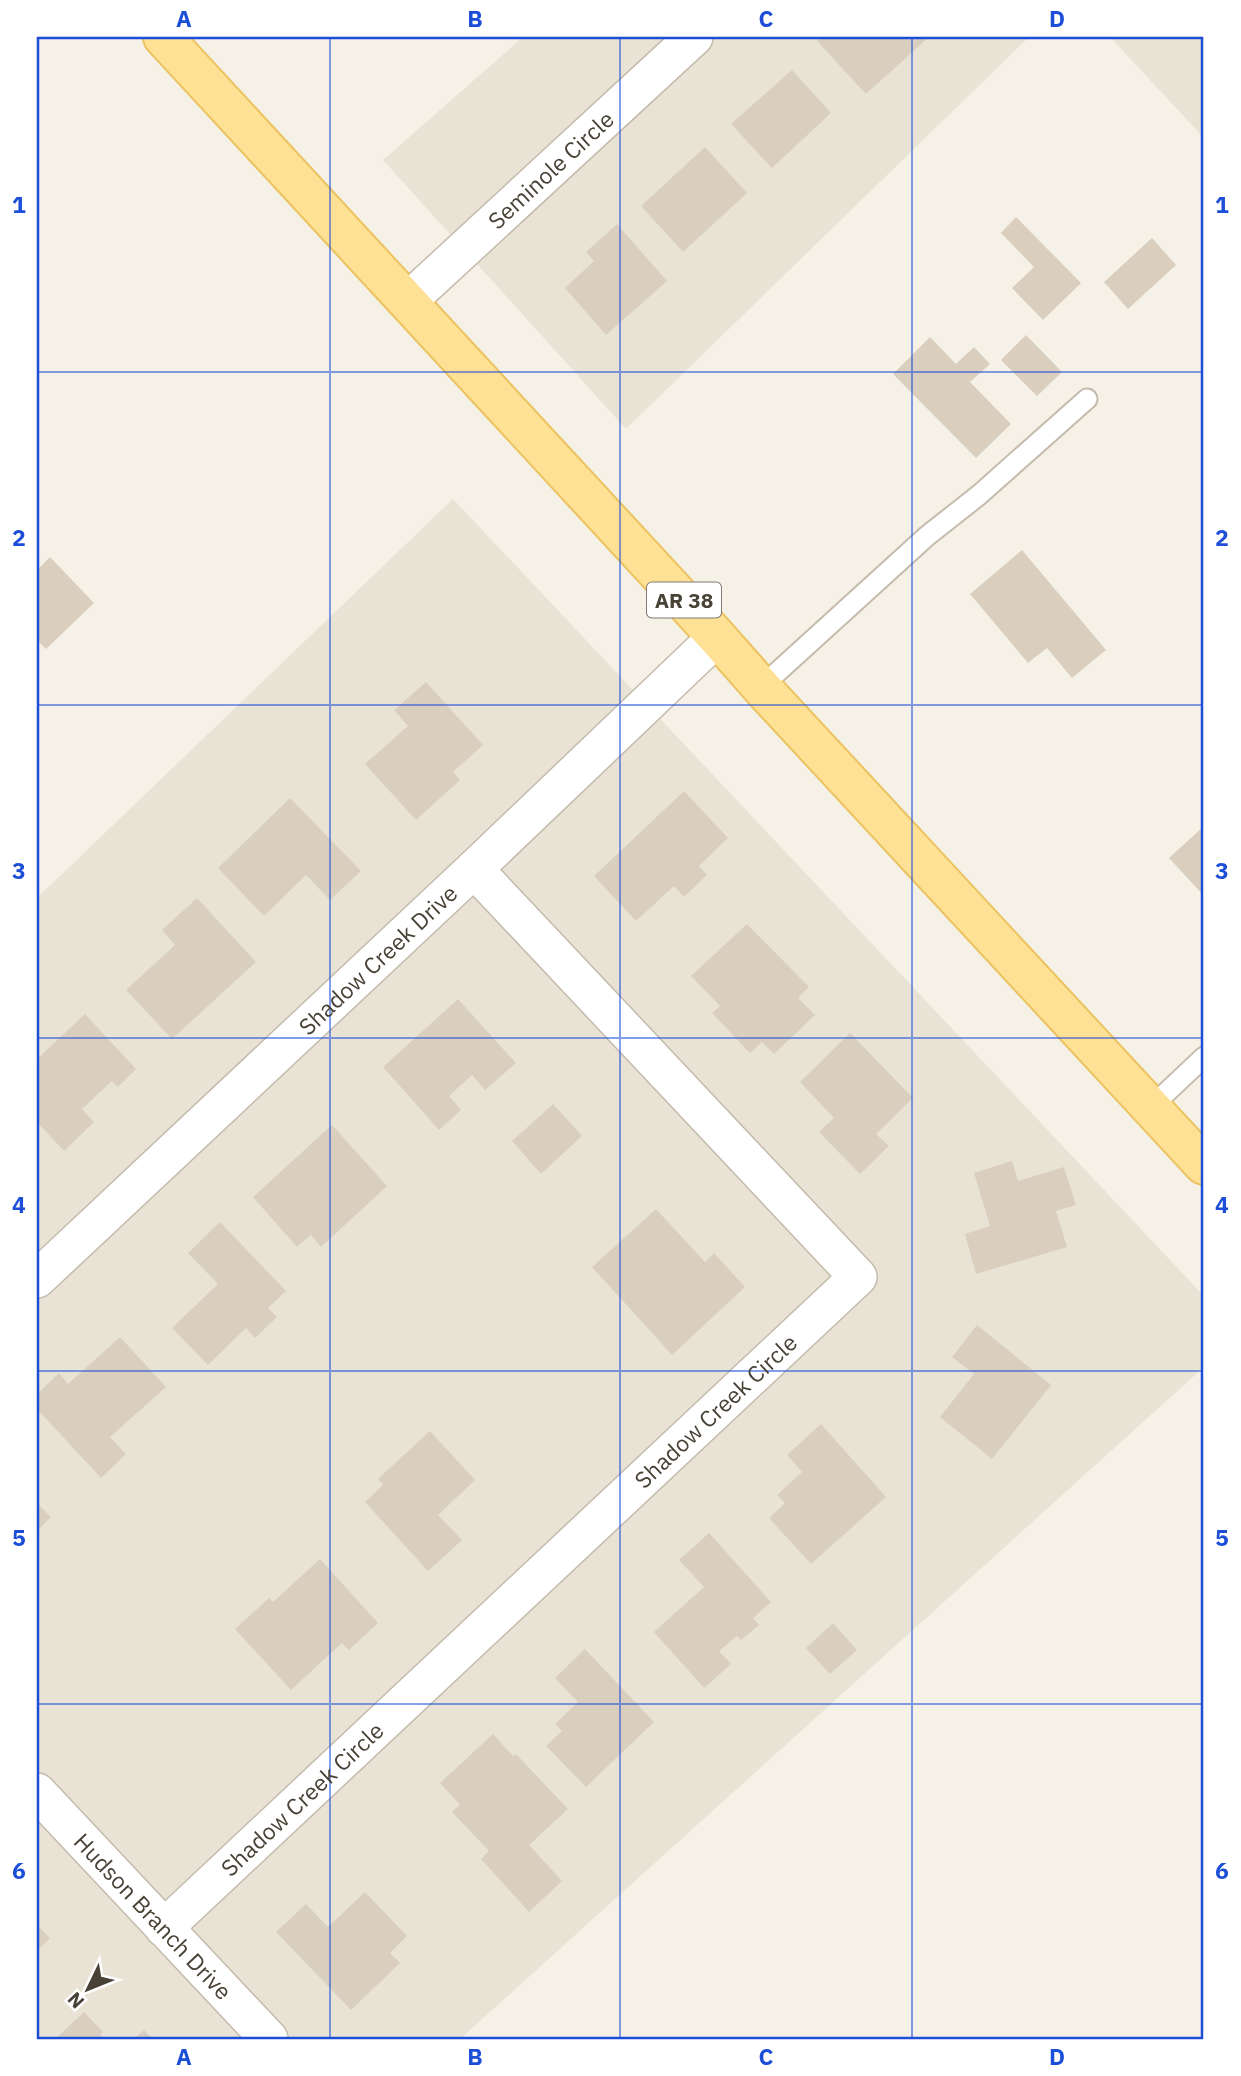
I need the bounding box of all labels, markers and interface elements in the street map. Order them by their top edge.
text: A [176,3,192,33]
text: B [467,3,483,33]
text: C [759,3,774,33]
text: D [1049,3,1065,33]
street label: Seminole Circle [481,104,620,235]
text: 1 [12,189,26,219]
text: 1 [1215,189,1229,219]
text: 2 [12,522,26,552]
text: 2 [1215,522,1229,552]
road number: AR 38 [647,582,721,618]
text: 3 [12,855,26,885]
text: 3 [1215,855,1229,885]
street label: Shadow Creek Drive [292,878,463,1041]
text: 4 [12,1189,26,1219]
text: 4 [1215,1189,1229,1219]
street label: Shadow Creek Circle [628,1327,803,1494]
text: 5 [12,1522,26,1552]
text: 5 [1215,1522,1229,1552]
street label: Shadow Creek Circle [214,1715,390,1882]
street label: Hudson Branch Drive [68,1826,239,2005]
text: 6 [12,1855,26,1885]
text: 6 [1215,1855,1229,1885]
north arrow [52,1954,122,2024]
text: N [62,1987,89,2014]
text: A [176,2041,192,2071]
text: B [467,2041,483,2071]
text: C [759,2041,774,2071]
text: D [1049,2041,1065,2071]

